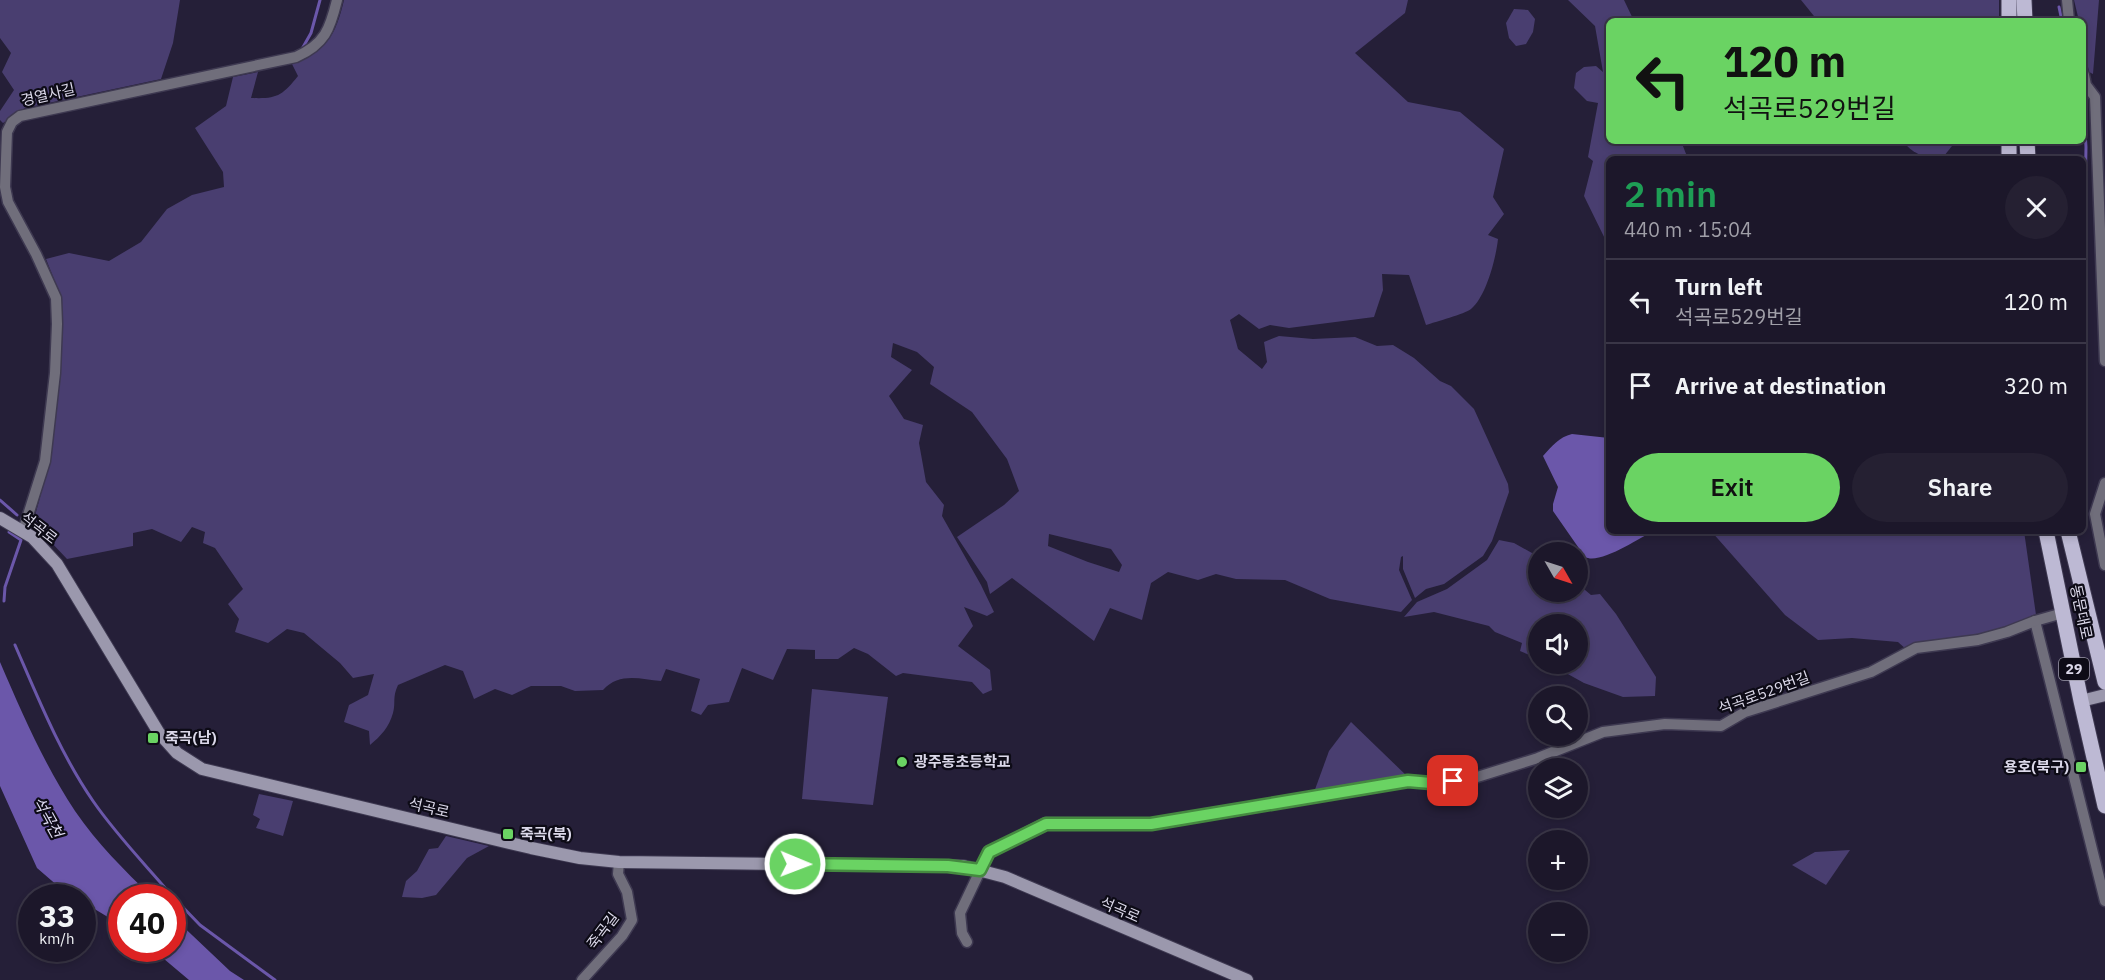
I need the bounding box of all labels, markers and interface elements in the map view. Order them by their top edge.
text: 120 m [1723,34,1846,89]
icon: left [1624,42,1702,120]
street label: 경열사길 [19,79,77,110]
text: 석곡로529번길 [1723,90,1896,125]
text: 2 min [1624,170,1717,217]
button: close [2005,176,2068,239]
text: 440 m · 15:04 [1624,216,1752,243]
text: Turn left [1675,272,1763,301]
icon: left [1624,285,1657,318]
text: 120 m [2004,287,2068,316]
text: 석곡로529번길 [1675,303,1803,330]
icon: arrive [1624,369,1657,402]
text: Arrive at destination [1675,371,1886,400]
text: 320 m [2004,371,2068,400]
button: Exit [1624,453,1840,522]
button: Share [1852,453,2068,522]
street label: 석곡로 [17,507,61,548]
north arrow [1528,542,1588,602]
map controls [1528,542,1588,962]
street label: 동문대로 [2066,583,2097,641]
button: sound [1528,614,1588,674]
road number: 29 [2059,658,2089,680]
street label: 석곡로529번길 [1715,667,1812,718]
button: search [1528,686,1588,746]
place label: 죽곡(남) [165,728,217,747]
marker: 죽곡(남) [146,731,160,745]
place label: 광주동초등학교 [914,752,1011,771]
marker: 광주동초등학교 [895,755,909,769]
pin [1427,755,1478,806]
place label: 용호(북구) [2004,757,2069,776]
button: layers [1528,758,1588,818]
marker: 용호(북구) [2074,760,2088,774]
icon: arrive [1436,764,1469,797]
water label: 석곡천 [29,793,69,843]
street label: 석곡로 [407,794,451,821]
place label: 죽곡(북) [520,824,572,843]
marker: 죽곡(북) [501,827,515,841]
button: + [1528,830,1588,890]
position arrow [763,832,827,896]
speed limit sign: 40 [108,884,186,962]
street label: 석곡로 [1097,893,1143,926]
text: 33 [39,896,75,935]
button: − [1528,902,1588,962]
street label: 죽곡길 [583,908,623,953]
text: km/h [39,929,75,948]

